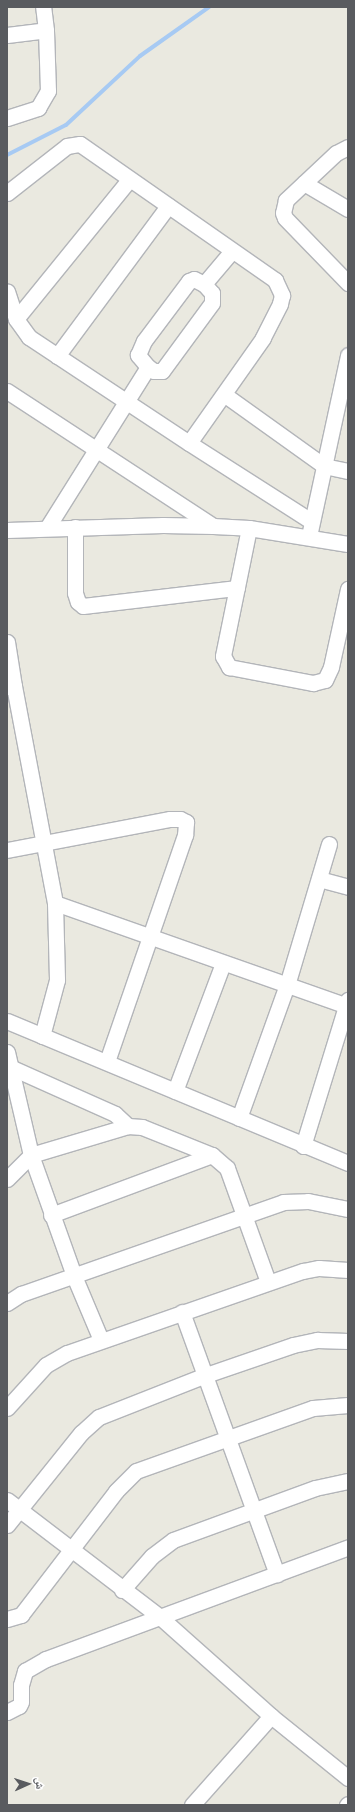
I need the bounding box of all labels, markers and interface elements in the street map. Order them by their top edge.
north arrow [8,1764,48,1804]
text: ش [33,1777,47,1790]

